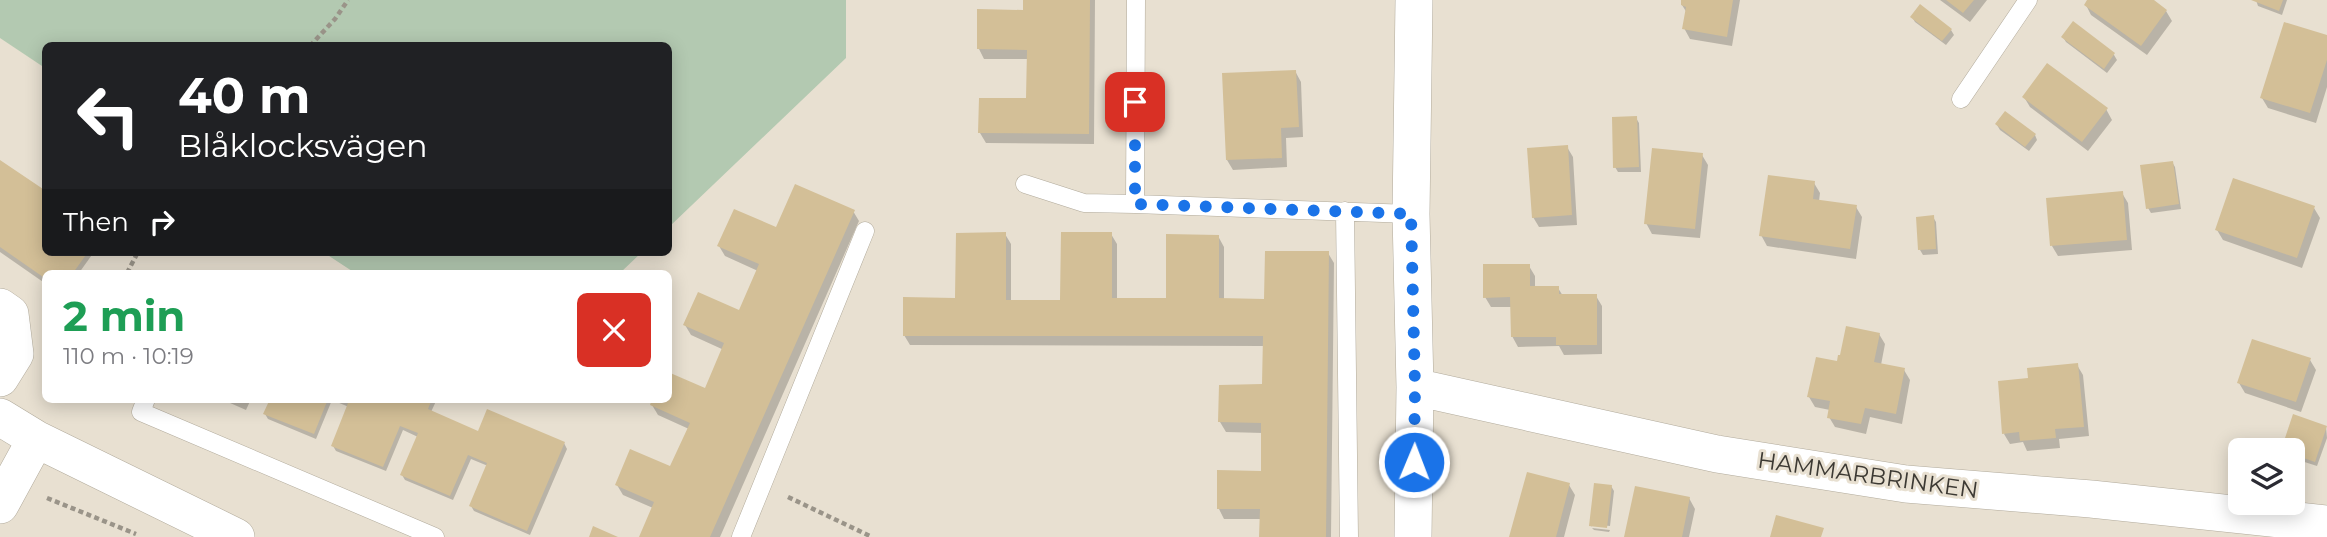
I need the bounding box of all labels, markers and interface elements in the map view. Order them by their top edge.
text: 40 m [178,66,310,125]
icon: left [63,70,154,161]
pin [1105,72,1165,132]
icon: arrive [1116,83,1154,121]
text: Blåklocksvägen [178,126,428,165]
icon: right [143,203,181,241]
text: Then [63,206,129,238]
text: 2 min [63,290,185,342]
button: close [577,293,651,367]
text: 110 m · 10:19 [63,342,194,370]
position arrow [1377,425,1451,499]
map controls [2228,438,2305,515]
button: layers [2228,438,2305,515]
street label: HAMMARBRINKEN [1756,446,1980,504]

